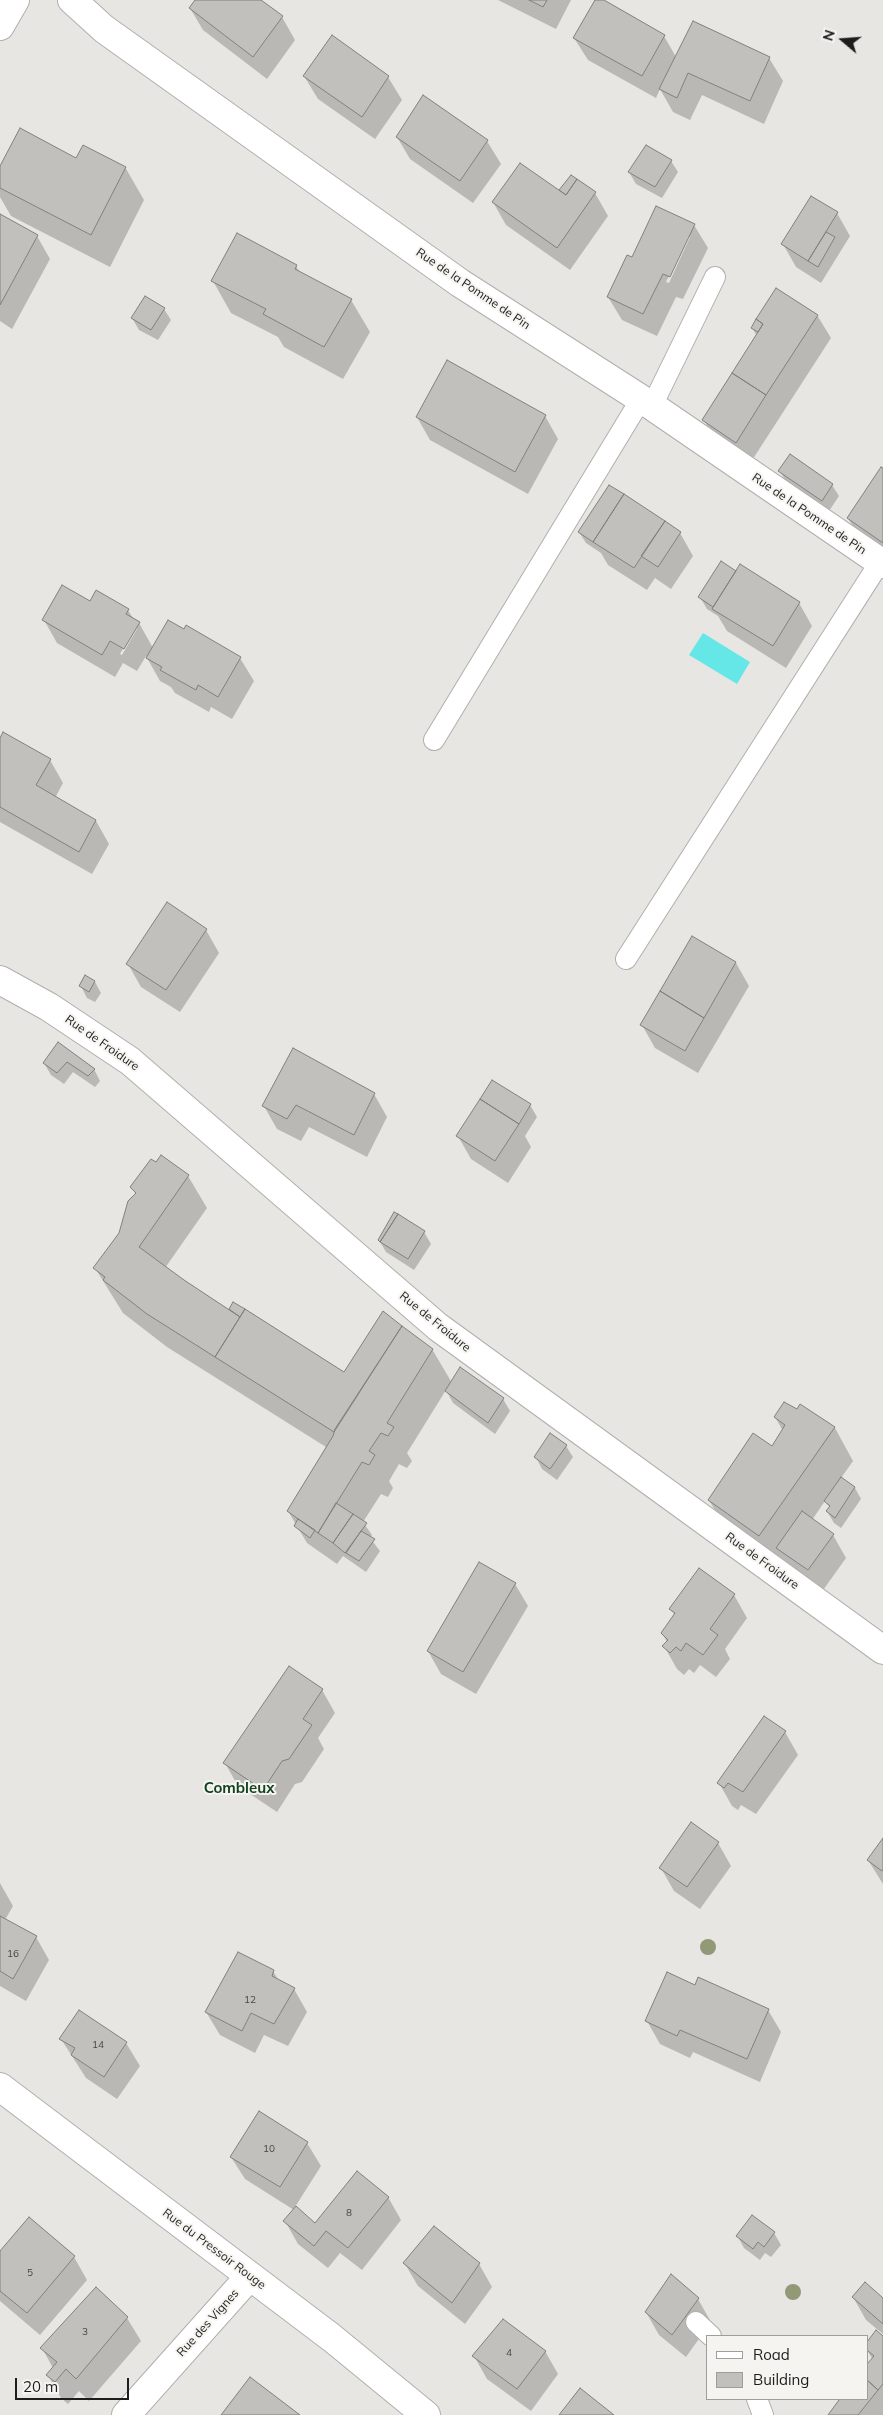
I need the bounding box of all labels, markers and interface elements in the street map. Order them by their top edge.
north arrow [818,15,868,65]
text: N [819,28,839,43]
street label: Rue de la Pomme de Pin [413,245,533,333]
street label: Rue de la Pomme de Pin [749,470,869,558]
street label: Rue de Froidure [62,1012,142,1074]
street label: Rue de Froidure [397,1289,473,1355]
street label: Rue de Froidure [722,1530,802,1592]
district label: Combleux [204,1779,274,1797]
house number: 16 [7,1948,19,1960]
house number: 12 [244,1994,256,2006]
house number: 14 [92,2039,104,2051]
house number: 10 [263,2143,275,2155]
street label: Rue du Pressoir Rouge [160,2206,268,2292]
house number: 8 [346,2207,352,2219]
house number: 5 [27,2267,33,2279]
street label: Rue des Vignes [174,2286,242,2360]
house number: 3 [82,2326,88,2338]
legend [706,2335,868,2400]
text: Road [753,2345,790,2364]
house number: 4 [506,2347,512,2359]
scale bar [18,2368,131,2400]
text: Building [753,2370,809,2389]
text: 20 m [23,2377,58,2396]

